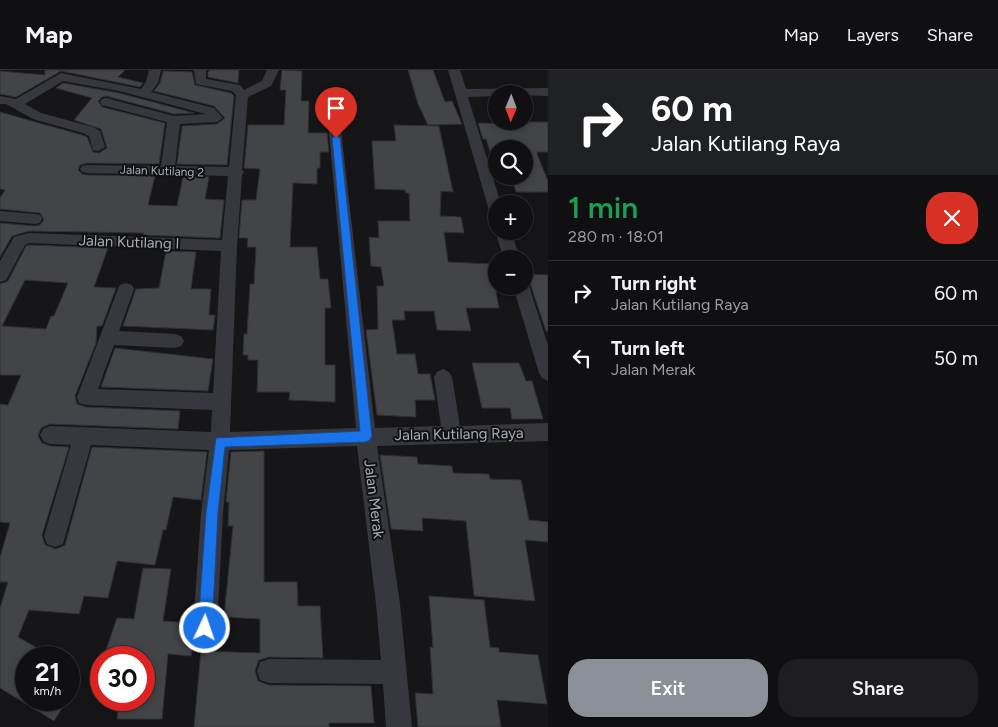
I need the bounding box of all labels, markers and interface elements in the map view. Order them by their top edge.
text: Map [25,20,73,49]
text: Map [784,24,819,46]
text: Layers [847,24,899,46]
text: Share [927,24,973,46]
north arrow [488,85,532,130]
map controls [488,85,533,295]
pin [315,87,357,138]
text: 60 m [651,88,733,130]
icon: right [568,90,633,155]
icon: arrive [322,94,350,122]
text: Jalan Kutilang Raya [651,130,840,157]
button: search [488,140,533,185]
street label: Jalan Kutilang 2 [120,163,204,179]
text: 1 min [568,189,638,226]
button: close [926,192,978,244]
button: + [488,195,533,240]
text: 280 m · 18:01 [568,227,664,246]
street label: Jalan Kutilang I [78,231,180,253]
button: − [488,250,533,295]
text: Turn right [611,272,697,295]
icon: right [568,279,596,307]
text: 60 m [934,282,978,305]
text: Jalan Kutilang Raya [611,295,749,314]
text: Turn left [611,337,685,360]
icon: left [568,344,596,372]
text: 50 m [934,347,978,370]
text: Jalan Merak [611,360,696,379]
street label: Jalan Kutilang Raya [394,424,524,444]
street label: Jalan Merak [360,459,388,540]
position arrow [178,601,230,653]
speed limit sign: 30 [90,646,155,711]
text: 21 [35,657,60,687]
button: Exit [568,659,768,717]
button: Share [778,659,978,717]
text: km/h [34,684,61,698]

